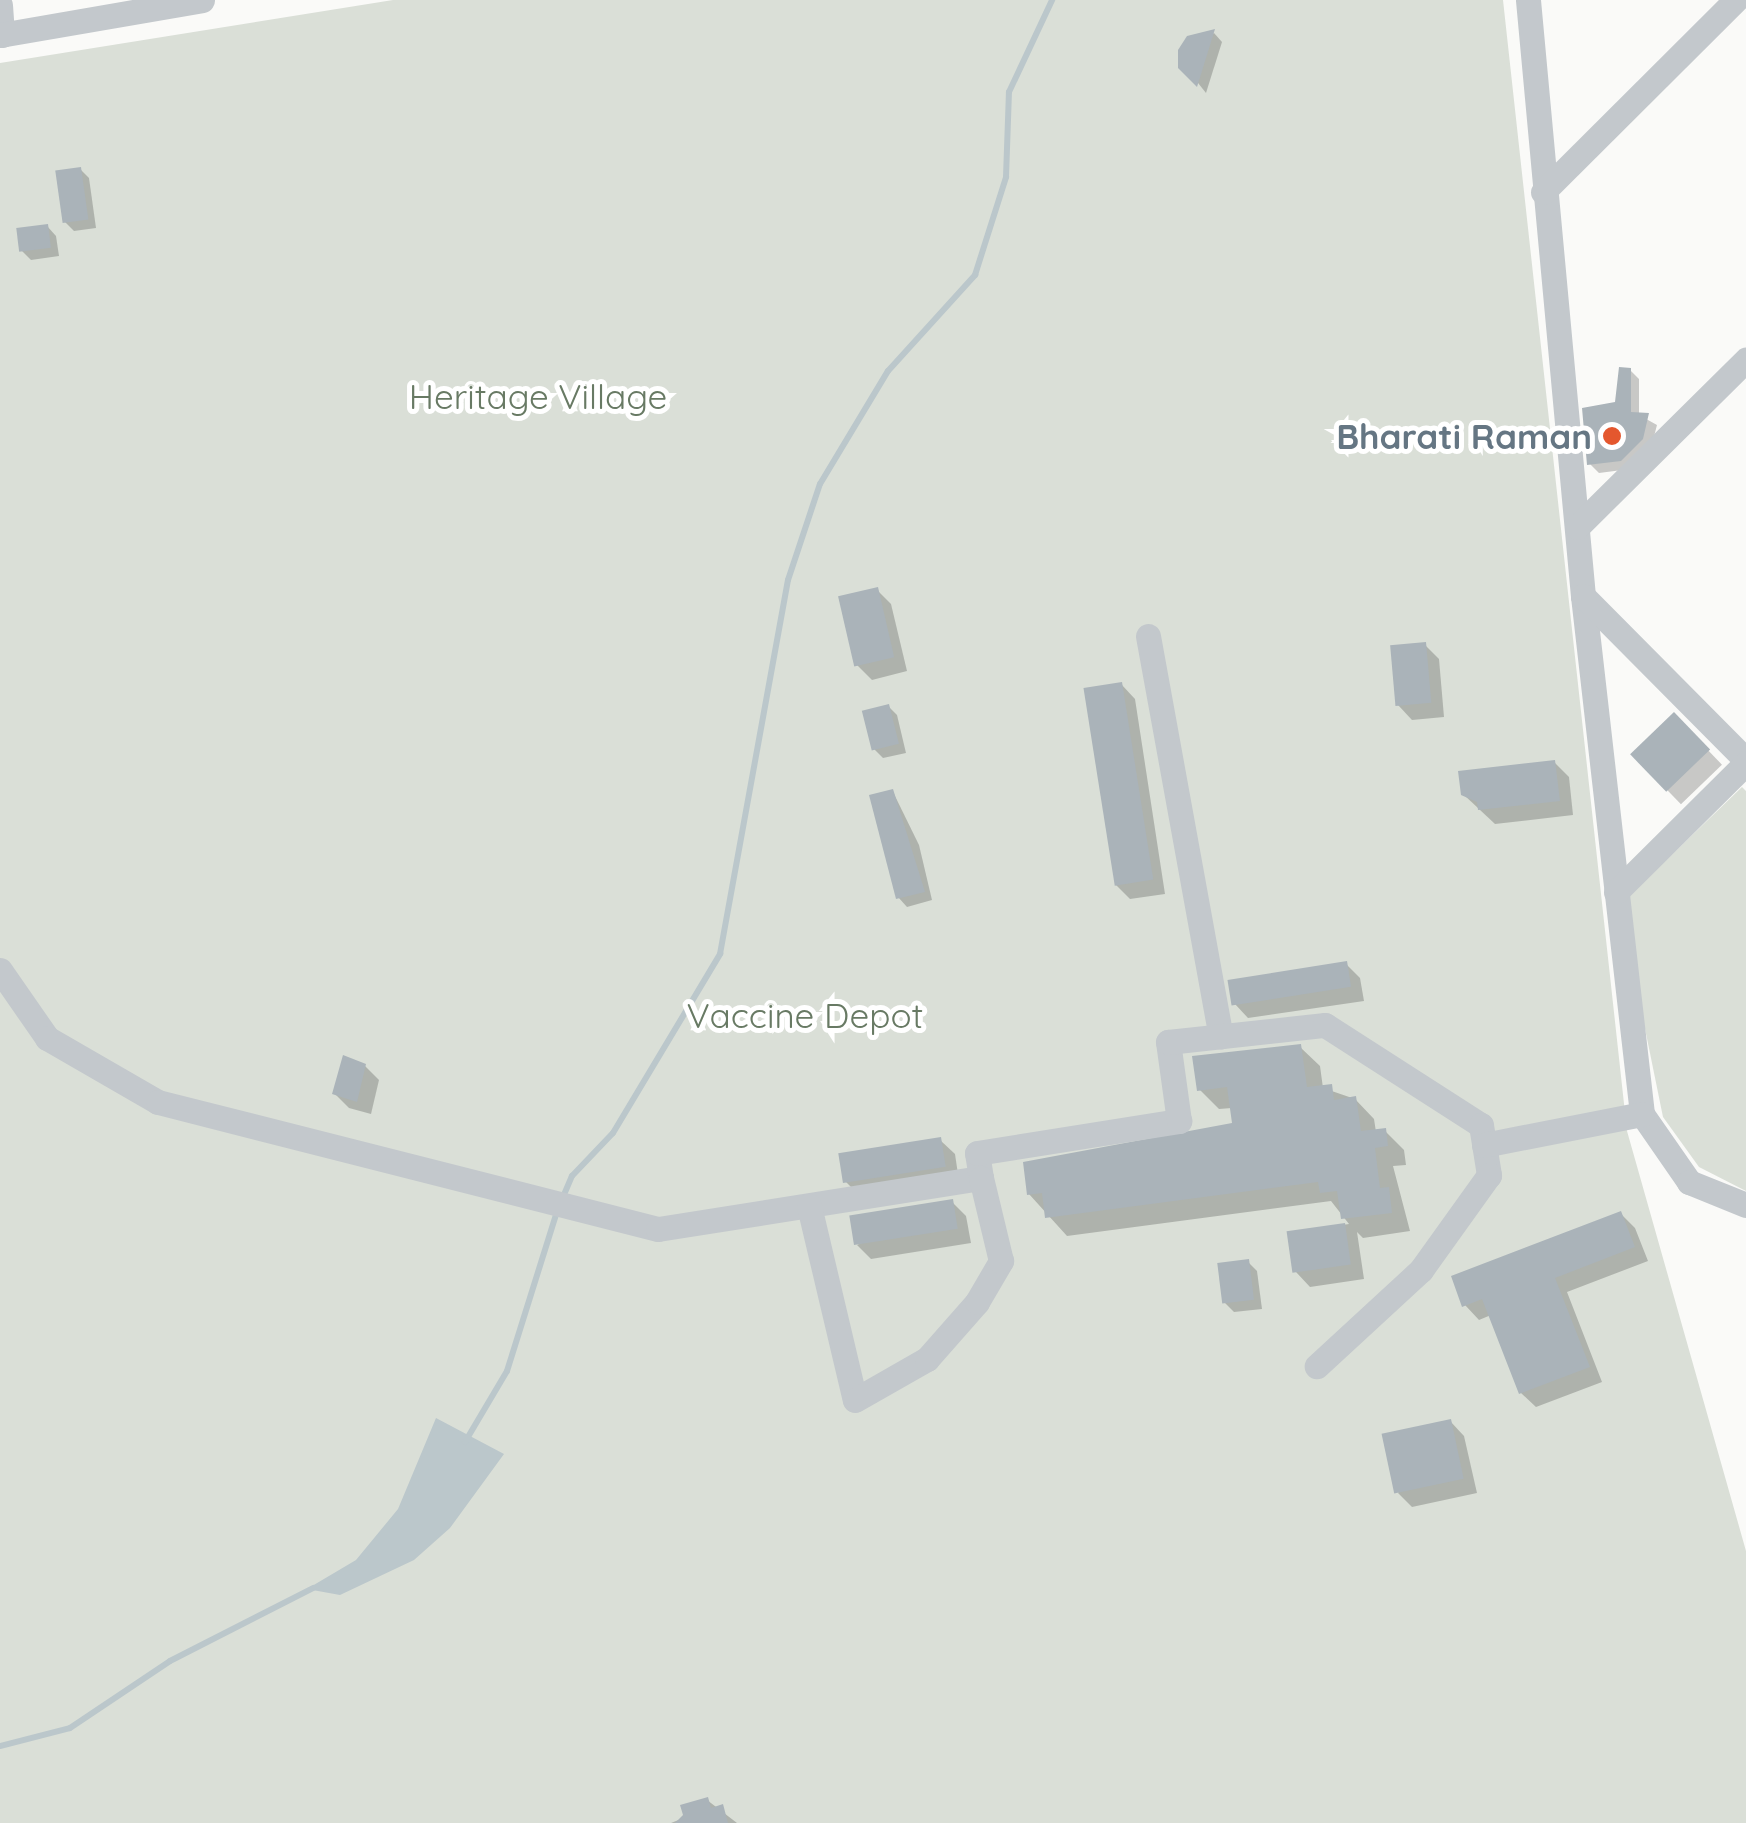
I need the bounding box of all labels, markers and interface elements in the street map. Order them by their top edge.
park label: Heritage Village [409,375,667,417]
place label: Bharati Raman [1336,415,1592,457]
marker: Bharati Raman [1601,425,1623,447]
park label: Vaccine Depot [687,994,923,1036]

